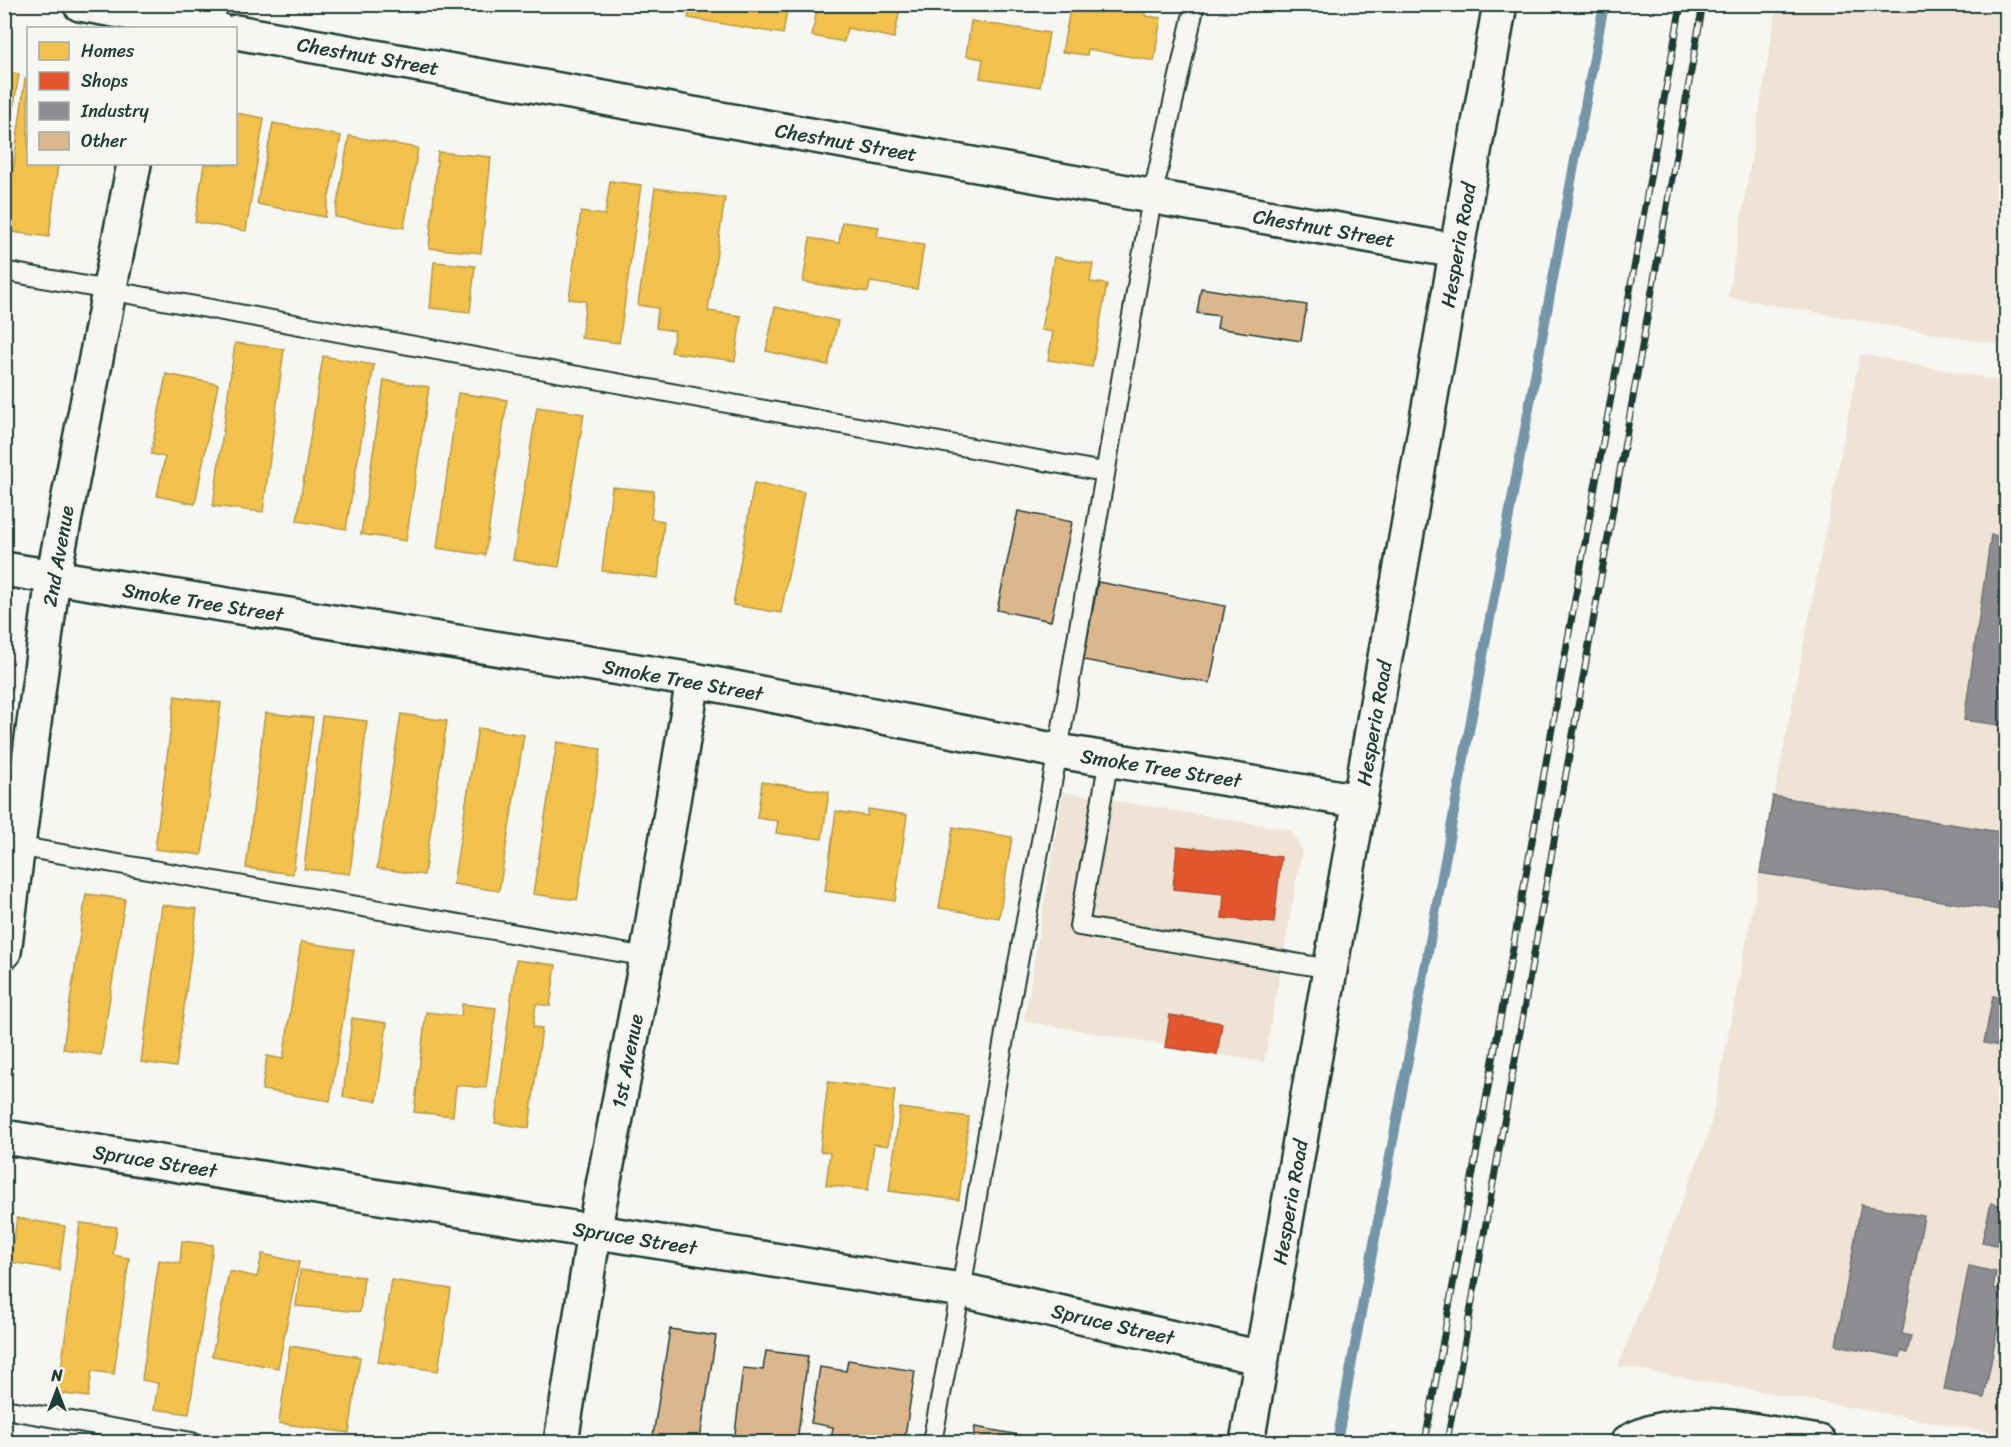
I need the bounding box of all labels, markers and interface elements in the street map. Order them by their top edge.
legend [27,27,237,165]
street label: Chestnut Street [294,27,442,86]
text: Homes [81,35,135,67]
text: Shops [81,65,128,97]
text: Industry [80,95,150,127]
street label: Chestnut Street [772,113,920,172]
text: Other [81,125,128,157]
street label: Hesperia Road [1430,178,1487,310]
street label: Chestnut Street [1250,199,1398,258]
street label: 2nd Avenue [32,503,85,609]
street label: Smoke Tree Street [120,572,287,633]
street label: Smoke Tree Street [600,649,767,712]
street label: Hesperia Road [1346,656,1403,788]
street label: Smoke Tree Street [1078,738,1245,799]
street label: 1st Avenue [601,1011,654,1111]
street label: Spruce Street [90,1134,220,1189]
street label: Hesperia Road [1262,1135,1319,1267]
street label: Spruce Street [570,1211,700,1266]
street label: Spruce Street [1048,1293,1179,1356]
north arrow [27,1360,87,1420]
text: N [50,1361,63,1390]

